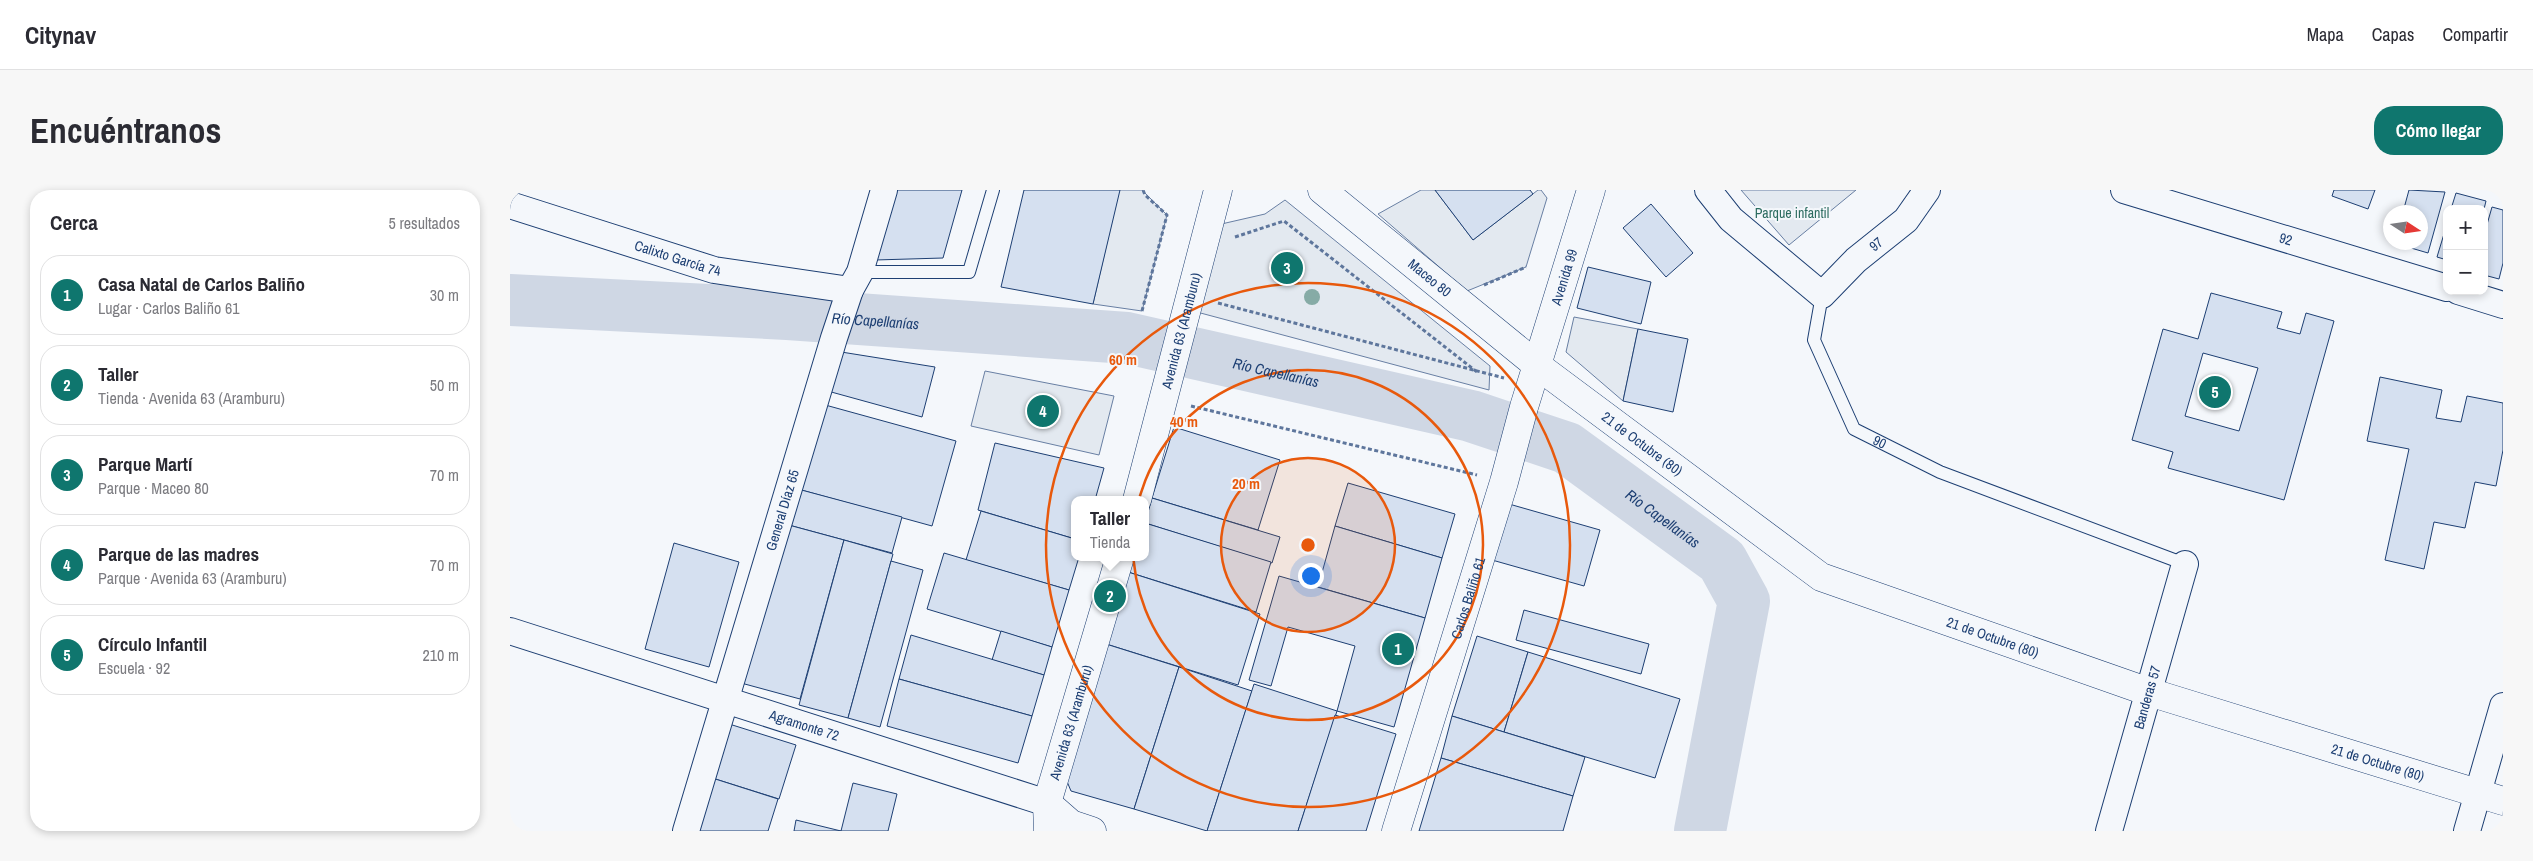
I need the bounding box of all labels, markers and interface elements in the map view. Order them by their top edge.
text: Citynav [25,19,96,51]
text: Mapa [2307,22,2344,47]
text: Capas [2372,22,2414,47]
text: Compartir [2442,22,2508,47]
button: Cómo llegar [2374,106,2503,155]
text: Encuéntranos [30,107,221,154]
park label: Parque infantil [1755,204,1829,222]
north arrow [2383,205,2428,250]
map controls [2443,205,2488,295]
button: + [2443,205,2488,250]
text: Cerca [50,208,98,237]
text: 5 resultados [389,212,460,234]
street label: 92 [2277,229,2294,250]
street label: 97 [1865,233,1887,255]
street label: Calixto García 74 [632,236,722,280]
street label: Avenida 99 [1547,247,1581,308]
pin: 3 [1271,249,1303,287]
button: − [2443,250,2488,295]
street label: Maceo 80 [1405,255,1455,301]
text: Casa Natal de Carlos Baliño [98,271,305,297]
street label: Avenida 63 (Aramburu) [1157,271,1205,392]
text: 1 [63,284,71,306]
text: 30 m [430,284,459,306]
text: Lugar · Carlos Baliño 61 [98,297,240,319]
water label: Río Capellanías [831,307,920,334]
text: 60 m [1109,349,1137,370]
water label: Río Capellanías [1231,352,1321,392]
text: Taller [98,361,138,387]
pin: 5 [2199,373,2231,411]
text: 2 [63,374,71,396]
text: 50 m [430,374,459,396]
text: Tienda · Avenida 63 (Aramburu) [98,387,285,409]
pin: 4 [1027,392,1059,430]
street label: 21 de Octubre (80) [1598,408,1686,480]
text: 40 m [1170,411,1198,432]
street label: 90 [1870,431,1889,453]
text: Parque Martí [98,451,192,477]
text: 3 [63,464,71,486]
text: 70 m [430,464,459,486]
street label: General Díaz 65 [762,467,803,553]
text: 20 m [1232,473,1260,494]
text: Parque · Maceo 80 [98,477,209,499]
water label: Río Capellanías [1621,484,1705,552]
popup [1071,496,1149,561]
text: Taller [1090,505,1130,531]
text: Tienda [1090,531,1130,553]
centre of rings [1299,536,1317,554]
text: Parque de las madres [98,541,259,567]
text: 4 [63,554,71,576]
text: 70 m [430,554,459,576]
street label: Carlos Baliño 61 [1447,554,1489,641]
your location [1298,563,1324,589]
text: Parque · Avenida 63 (Aramburu) [98,567,287,589]
pin: 2 [1094,577,1126,615]
street label: 21 de Octubre (80) [1944,613,2041,662]
pin: 1 [1382,630,1414,668]
text: Círculo Infantil [98,631,207,657]
text: 5 [63,644,71,666]
text: 210 m [423,644,459,666]
text: Escuela · 92 [98,657,170,679]
street label: Avenida 63 (Aramburu) [1045,663,1097,783]
street label: Banderas 57 [2129,663,2165,731]
street label: Agramonte 72 [766,705,841,745]
street label: 21 de Octubre (80) [2329,740,2427,785]

